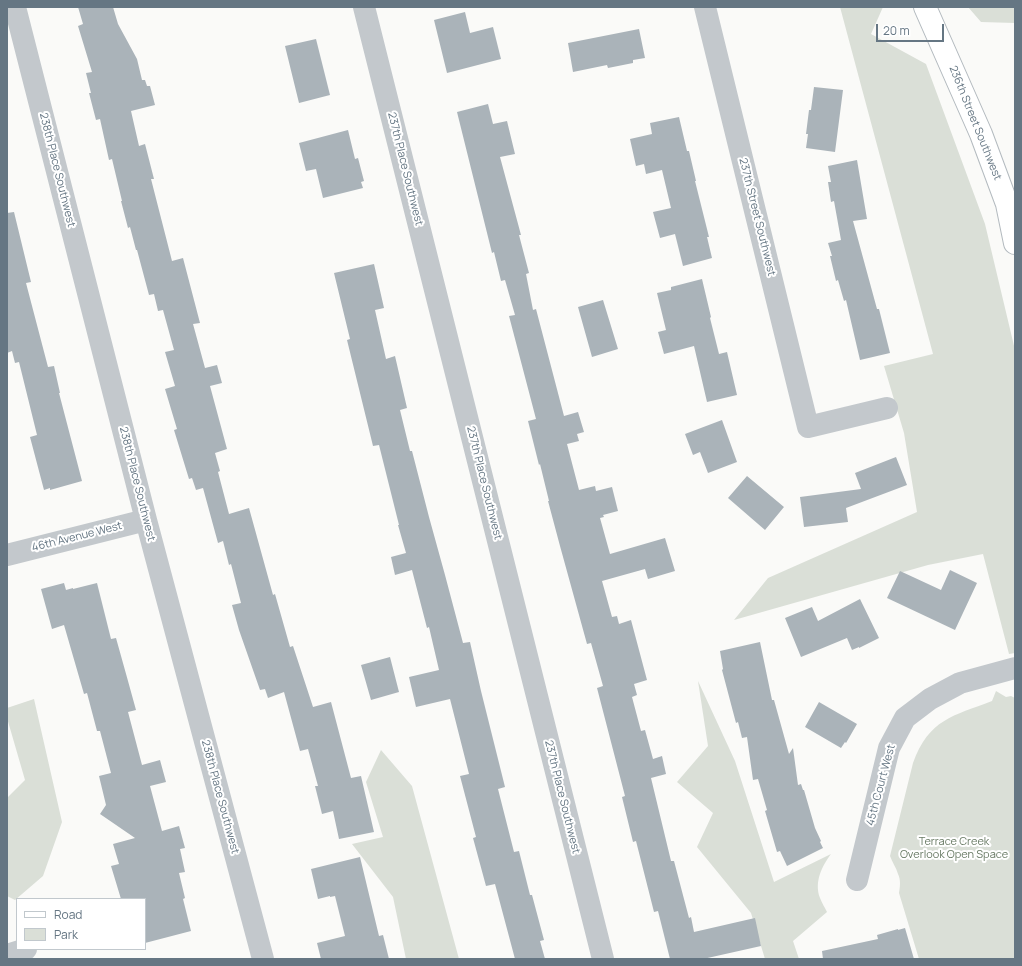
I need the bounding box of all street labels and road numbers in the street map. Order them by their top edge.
street label: 236th Street Southwest [946,64,1004,182]
street label: 238th Place Southwest [36,111,78,229]
street label: 237th Place Southwest [385,111,425,227]
street label: 237th Street Southwest [736,157,778,277]
street label: 238th Place Southwest [116,425,158,543]
street label: 237th Place Southwest [464,425,504,541]
street label: 46th Avenue West [31,519,123,555]
street label: 238th Place Southwest [198,739,242,855]
street label: 237th Place Southwest [542,739,582,855]
street label: 45th Court West [864,743,898,827]

